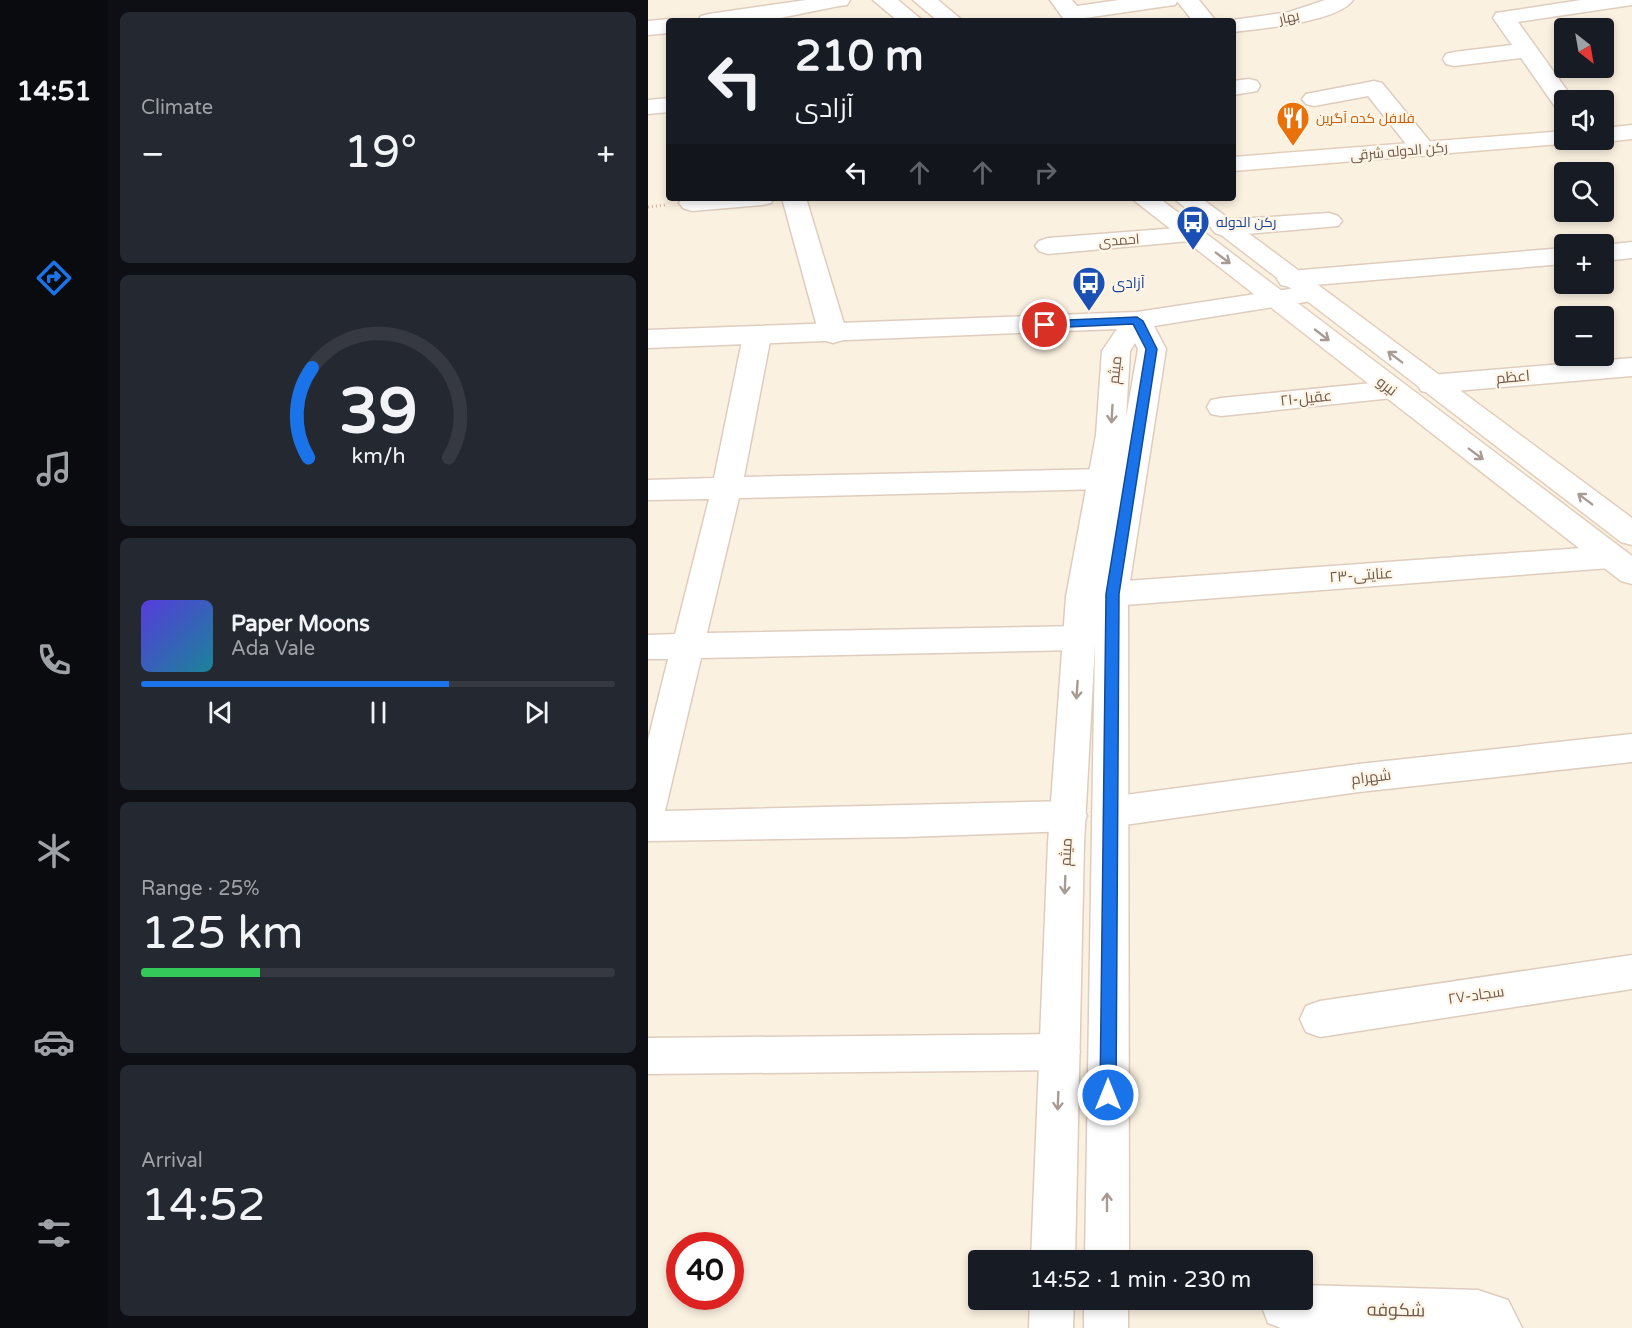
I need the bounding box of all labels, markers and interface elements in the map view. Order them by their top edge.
street label: بهار [1276,7,1301,28]
north arrow [1554,18,1614,78]
map controls [1554,18,1614,366]
text: 210 m [795,31,924,82]
icon: left [696,42,774,120]
text: 14:51 [17,75,91,108]
button: sound [1554,90,1614,150]
text: آزادی [795,92,854,125]
text: Climate [141,96,213,120]
restaurant icon: فلافل کده آگرین [1275,100,1311,147]
place label: فلافل کده آگرین [1316,110,1415,127]
text: 19° [344,126,417,180]
text: − [141,135,165,174]
text: + [596,135,615,174]
street label: رکن الدوله شرقی [1350,139,1449,164]
icon: left [840,156,873,189]
icon: ahead [903,156,936,189]
icon: ahead [966,156,999,189]
icon: right [1029,156,1062,189]
button: search [1554,162,1614,222]
bus stop icon: رکن الدوله [1175,204,1211,251]
place label: رکن الدوله [1216,214,1277,231]
street label: احمدی [1098,231,1140,250]
button: + [1554,234,1614,294]
one-way arrow [1215,252,1231,265]
icon: directions [33,257,75,299]
bus stop icon: آزادی [1071,265,1107,312]
place label: آزادی [1112,274,1145,293]
pin [1019,299,1070,350]
button: − [1554,306,1614,366]
icon: arrive [1028,308,1061,341]
one-way arrow [1314,328,1330,341]
one-way arrow [1388,351,1404,364]
street label: میثم [1105,355,1126,385]
street label: اعظم [1495,367,1531,388]
street label: نیرو [1373,372,1401,400]
text: 39 [339,375,417,450]
street label: ۲۱-عقیل [1279,386,1333,411]
one-way arrow [1106,404,1117,424]
text: km/h [351,443,405,469]
icon: music [33,448,75,490]
one-way arrow [1468,448,1484,461]
one-way arrow [1578,493,1594,505]
street label: ۲۳-عنایتی [1329,564,1393,587]
text: Paper Moons [231,611,370,637]
text: Ada Vale [231,637,315,661]
icon: phone [33,639,75,681]
one-way arrow [1071,680,1082,700]
icon: previous [204,696,237,729]
icon: pause [362,696,395,729]
icon: next [520,696,553,729]
street label: شهرام [1350,766,1392,789]
icon: climate [33,830,75,872]
street label: میثم [1056,837,1077,867]
one-way arrow [1059,875,1071,895]
text: Range · 25% [141,877,260,901]
text: 125 km [141,907,303,961]
street label: ۲۷-سجاد [1447,982,1505,1008]
icon: car [33,1021,75,1063]
position arrow [1076,1063,1140,1127]
one-way arrow [1052,1090,1064,1110]
text: Arrival [141,1149,203,1173]
text: 14:52 [141,1179,266,1233]
one-way arrow [1101,1192,1113,1212]
icon: filters [33,1212,75,1254]
speed limit sign: 40 [666,1232,744,1310]
text: 14:52 · 1 min · 230 m [1030,1267,1251,1293]
street label: شکوفه [1367,1298,1425,1322]

